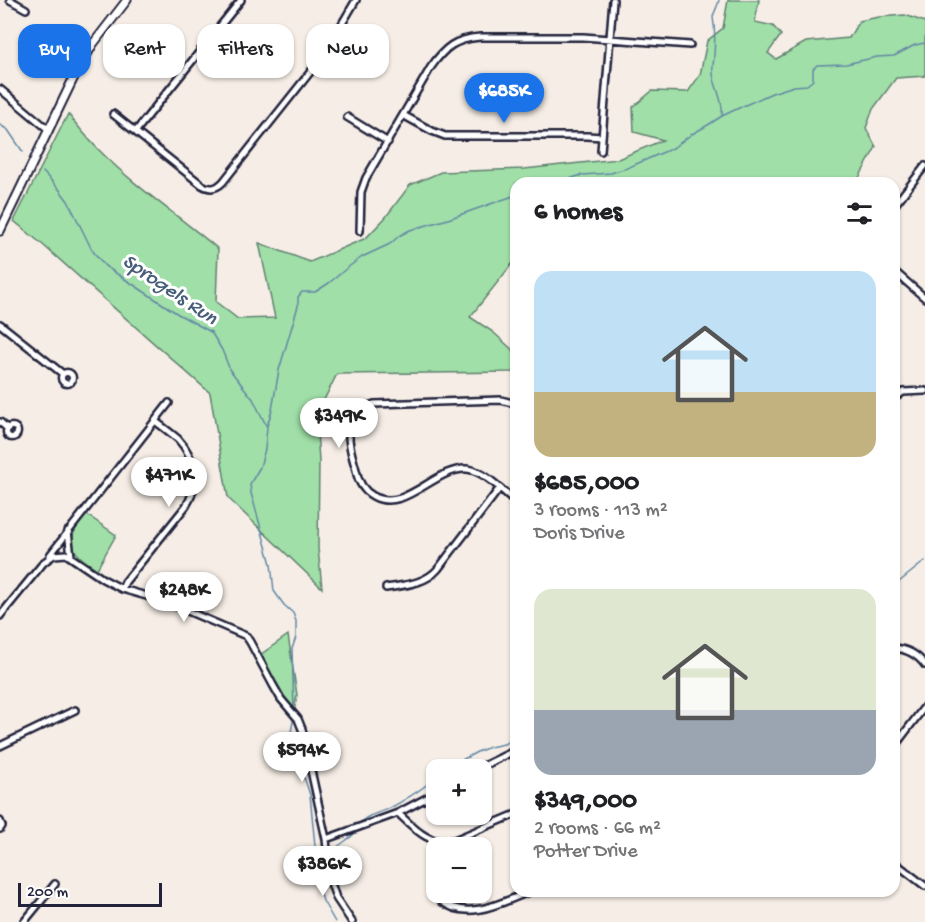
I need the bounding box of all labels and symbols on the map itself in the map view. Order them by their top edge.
pin: $685K [462,73,546,124]
water label: Sprogels Run [117,250,222,333]
pin: $349K [297,398,381,449]
pin: $471K [127,457,211,508]
pin: $248K [142,572,226,623]
pin: $594K [260,732,344,783]
pin: $386K [281,846,365,897]
scale bar [18,880,162,908]

